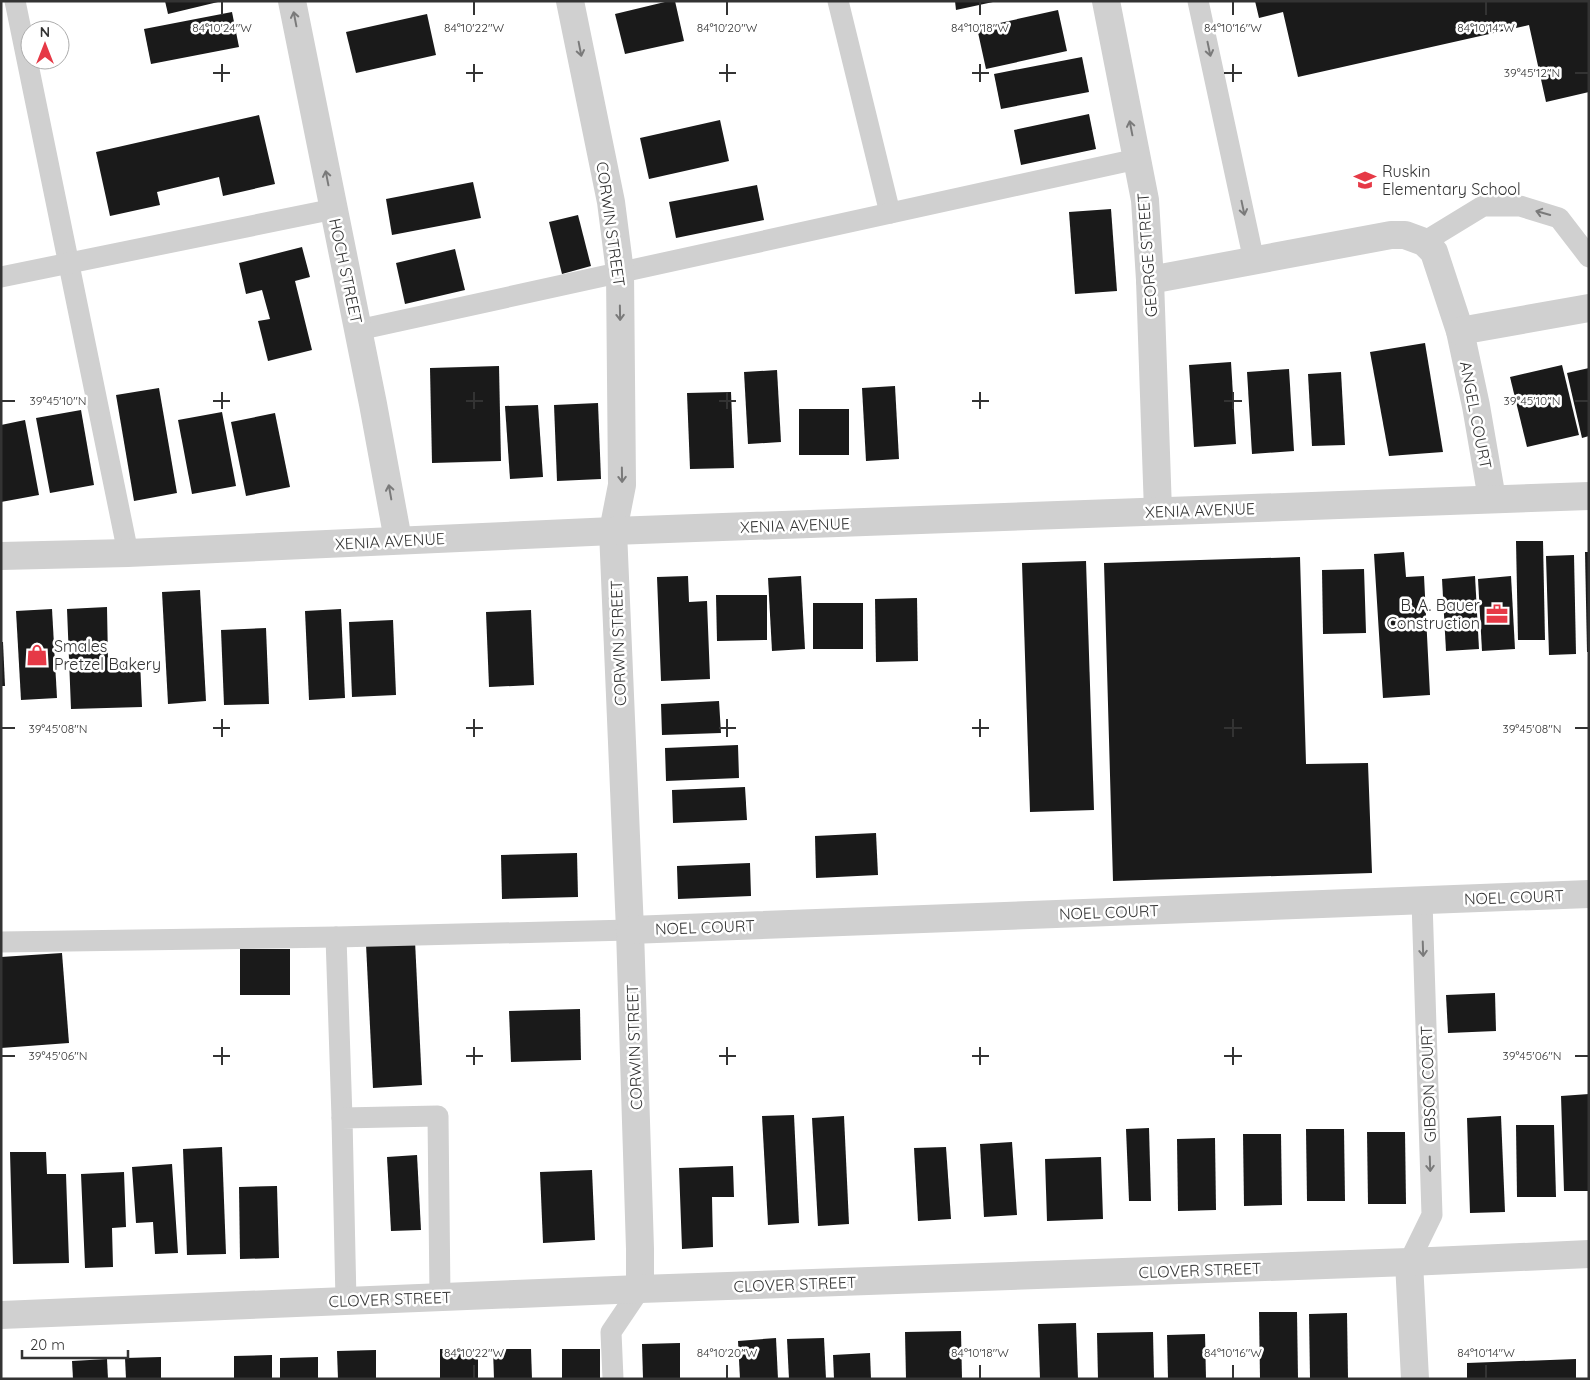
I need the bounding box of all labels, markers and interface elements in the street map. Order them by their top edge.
one-way arrow [290,11,300,27]
north arrow [20,20,70,70]
text: 84°10'24"W [192,20,252,35]
text: 84°10'22"W [444,20,504,35]
text: 84°10'20"W [697,20,758,35]
text: 84°10'18"W [951,20,1009,35]
text: 84°10'16"W [1204,20,1262,35]
text: 84°10'14"W [1457,20,1515,35]
text: N [40,23,50,41]
one-way arrow [1204,40,1214,56]
one-way arrow [576,41,585,57]
text: 39°45'12"N [1504,65,1560,80]
one-way arrow [1126,120,1135,136]
street label: CORWIN STREET [592,160,630,288]
place label: Ruskin Elementary School [1382,161,1521,199]
school or university icon: Ruskin Elementary School [1352,167,1378,193]
one-way arrow [322,171,332,187]
street label: GEORGE STREET [1133,192,1161,318]
one-way arrow [1239,199,1248,215]
one-way arrow [1535,207,1551,217]
street label: HOCH STREET [325,216,367,326]
one-way arrow [615,304,625,321]
street label: ANGEL COURT [1456,359,1496,471]
text: 39°45'10"N [29,393,87,408]
text: 39°45'10"N [1503,393,1561,408]
one-way arrow [617,467,627,483]
one-way arrow [384,485,394,501]
street label: XENIA AVENUE [1145,498,1255,522]
street label: XENIA AVENUE [740,513,850,537]
street label: XENIA AVENUE [335,528,445,554]
street label: CORWIN STREET [606,579,630,706]
place label: B. A. Bauer Construction [1386,595,1480,633]
office icon: B. A. Bauer Construction [1484,601,1510,627]
place label: Smales Pretzel Bakery [54,636,161,674]
shop icon: Smales Pretzel Bakery [24,642,50,668]
text: 39°45'08"N [28,721,88,736]
text: 39°45'08"N [1502,721,1562,736]
street label: NOEL COURT [1464,885,1565,909]
street label: NOEL COURT [1059,900,1160,924]
street label: NOEL COURT [655,915,756,939]
one-way arrow [1419,941,1428,957]
street label: CORWIN STREET [622,983,646,1110]
street label: GIBSON COURT [1416,1025,1440,1143]
text: 39°45'06"N [28,1048,88,1063]
text: 39°45'06"N [1502,1048,1562,1063]
one-way arrow [1425,1156,1435,1172]
street label: CLOVER STREET [1138,1258,1262,1282]
street label: CLOVER STREET [733,1272,857,1296]
street label: CLOVER STREET [328,1287,452,1311]
scale bar [22,1328,129,1360]
text: 20 m [30,1335,65,1354]
text: 84°10'22"W [444,1345,504,1360]
text: 84°10'20"W [697,1345,758,1360]
text: 84°10'18"W [951,1345,1009,1360]
text: 84°10'16"W [1204,1345,1262,1360]
text: 84°10'14"W [1457,1345,1515,1360]

